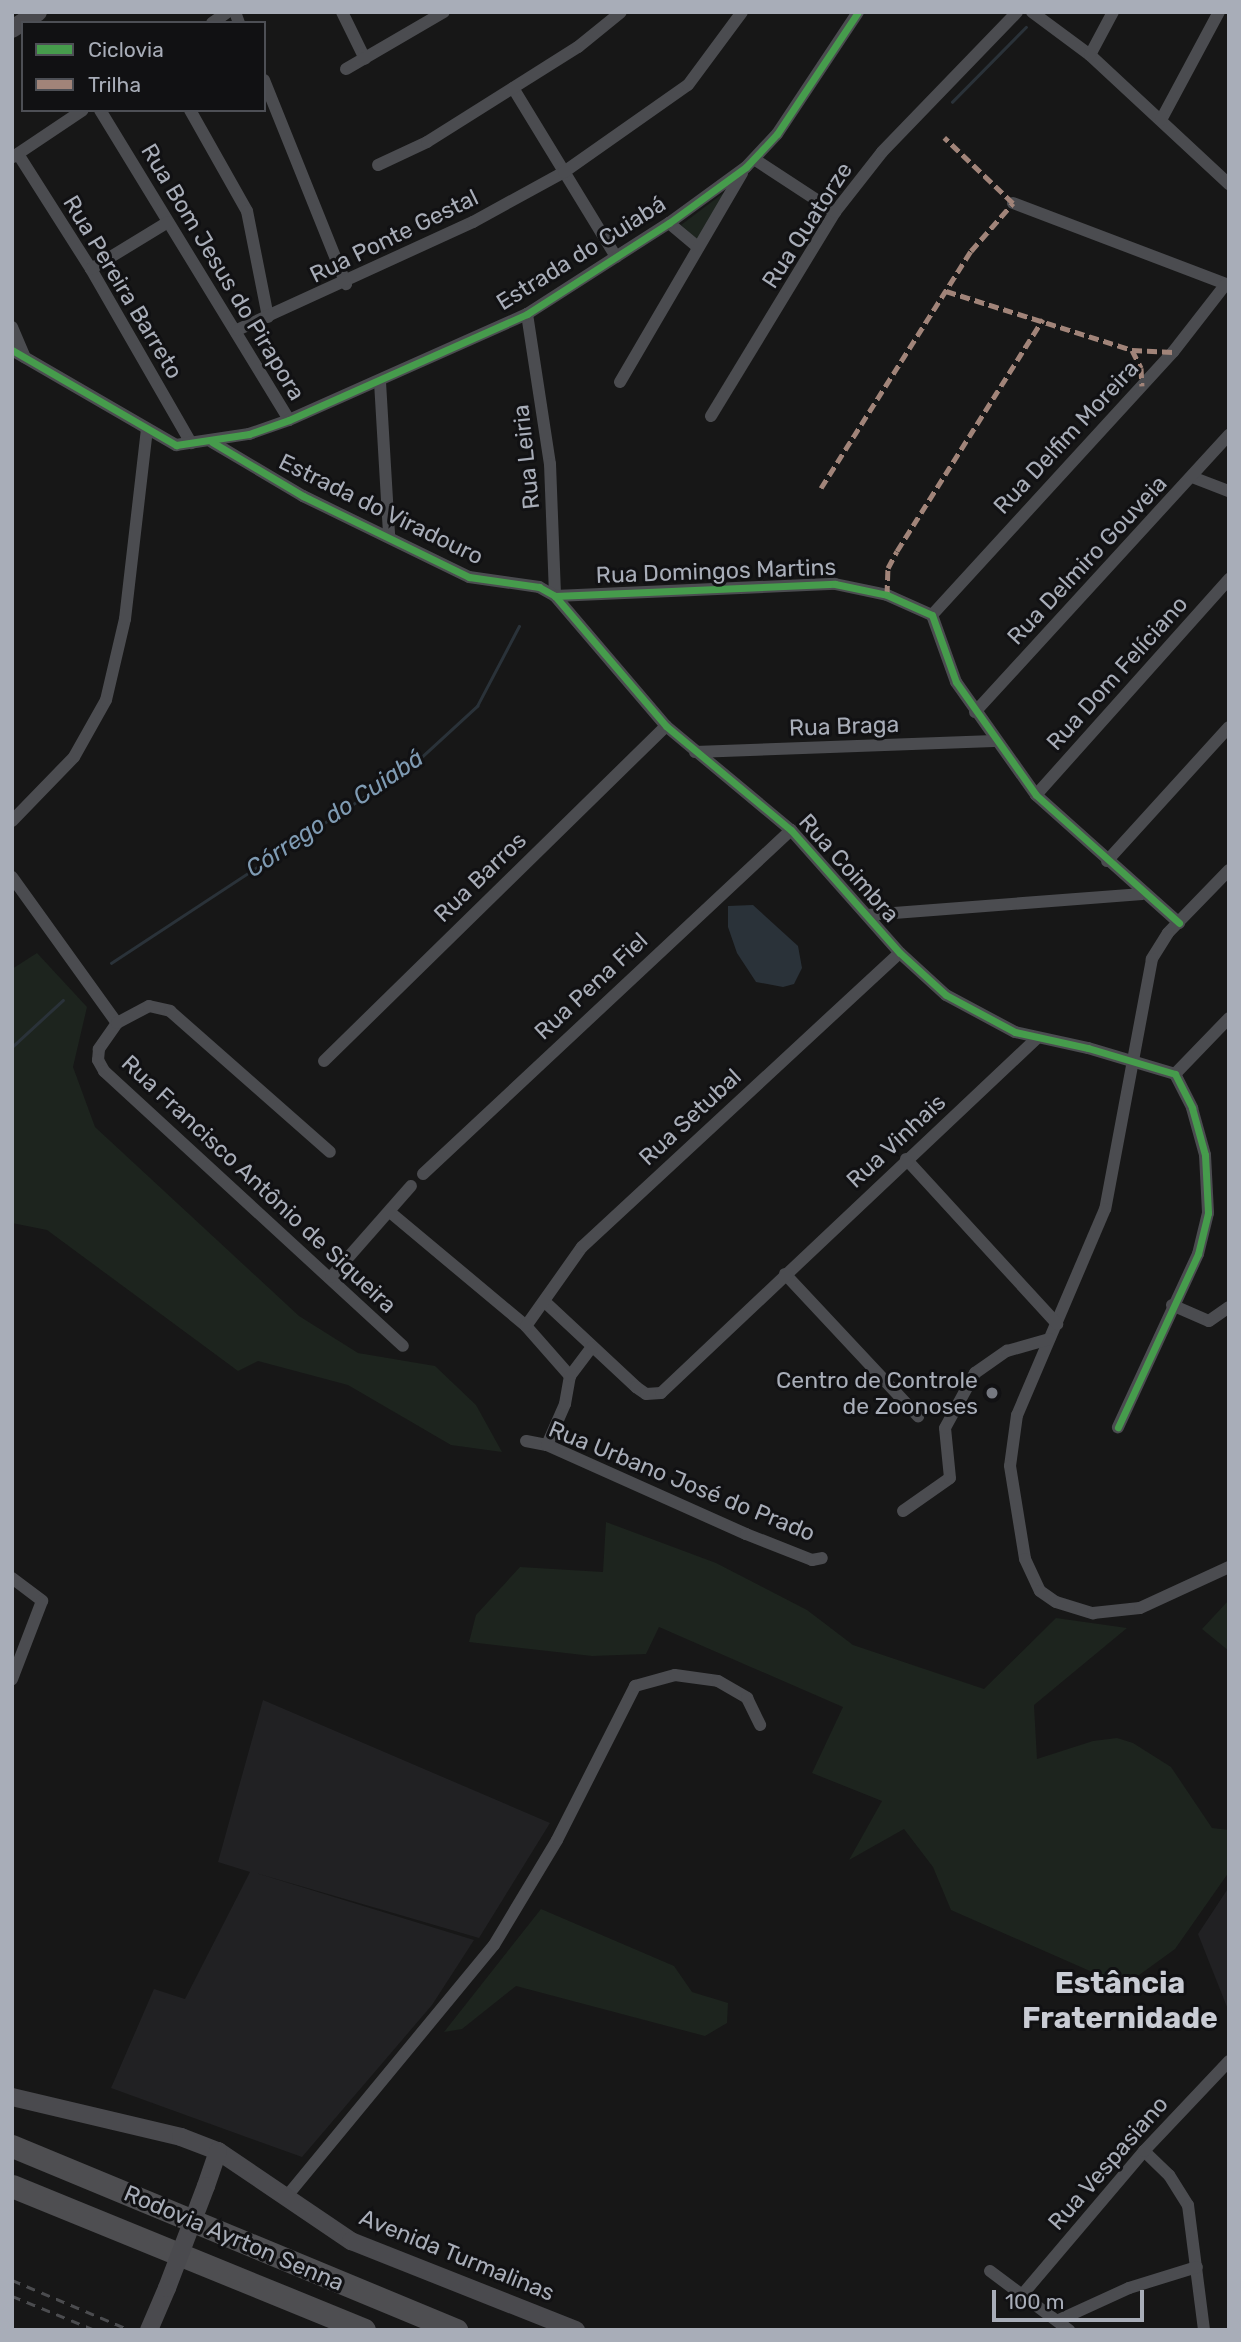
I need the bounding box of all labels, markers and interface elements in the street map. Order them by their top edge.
legend [21,21,266,112]
text: Ciclovia [88,37,164,62]
text: Trilha [88,72,141,97]
street label: Rua Bom Jesus do Pirapora [135,139,311,405]
street label: Rua Quatorze [756,157,858,293]
street label: Rua Ponte Gestal [305,183,483,289]
street label: Rua Pereira Barreto [57,190,189,384]
street label: Estrada do Cuiabá [491,190,671,316]
street label: Rua Delfim Moreira [988,354,1144,520]
street label: Rua Leiria [507,403,545,511]
street label: Estrada do Viradouro [274,447,488,571]
street label: Rua Delmiro Gouveia [1002,470,1172,650]
street label: Rua Domingos Martins [595,553,837,589]
street label: Rua Dom Felíciano [1041,590,1193,756]
street label: Rua Braga [788,710,900,742]
water label: Córrego do Cuiabá [241,744,429,884]
street label: Rua Coimbra [793,808,905,928]
street label: Rua Barros [428,826,532,928]
street label: Rua Pena Fiel [529,927,653,1045]
street label: Rua Francisco Antônio de Siqueira [116,1049,402,1319]
street label: Rua Setubal [633,1063,747,1171]
street label: Rua Vinhais [841,1088,951,1194]
place label: Centro de Controle de Zoonoses [776,1366,978,1420]
marker: Centro de Controle de Zoonoses [984,1385,1000,1401]
street label: Rua Urbano José do Prado [545,1415,819,1547]
district label: Estância Fraternidade [1022,1965,1218,2036]
street label: Rua Vespasiano [1042,2090,1174,2236]
street label: Rodovia Ayrton Senna [120,2179,348,2297]
street label: Avenida Turmalinas [355,2203,559,2307]
scale bar [996,2276,1148,2320]
text: 100 m [1005,2289,1064,2314]

